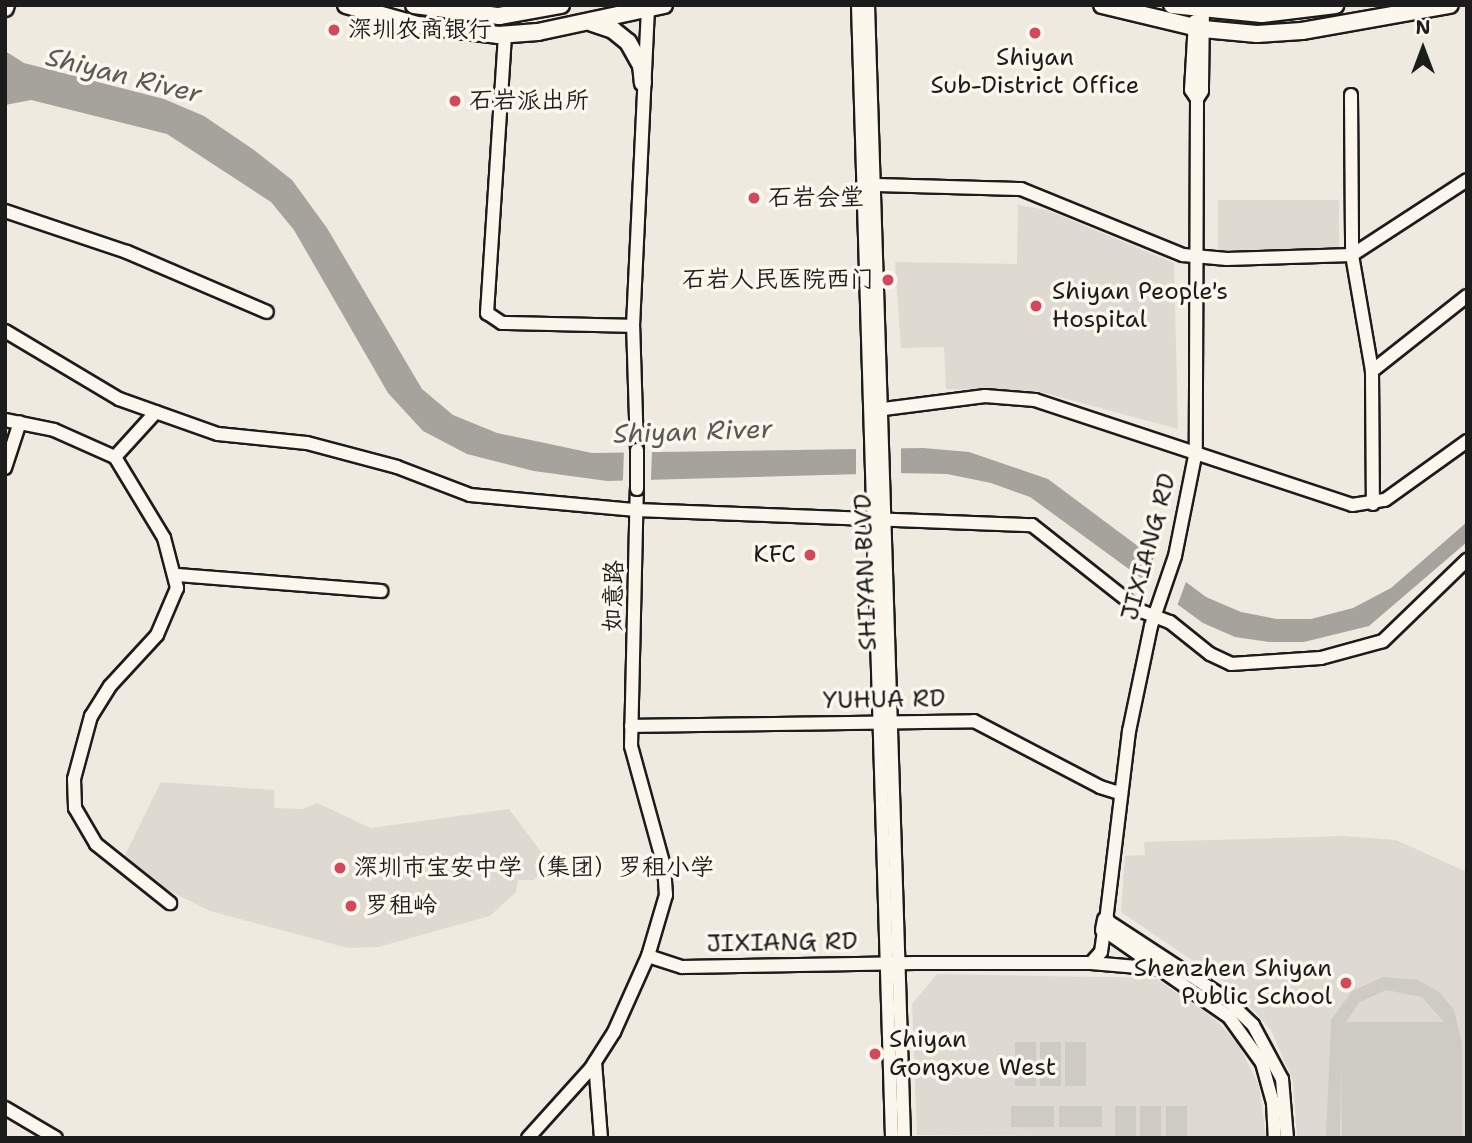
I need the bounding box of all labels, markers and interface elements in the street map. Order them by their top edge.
north arrow [1388,14,1458,84]
text: N [1415,15,1431,40]
place label: 深圳农商银行 [348,16,492,44]
marker: 深圳农商银行 [326,22,342,38]
marker: Shiyan Sub-District Office [1027,25,1043,41]
water label: Shiyan River [43,41,205,109]
place label: Shiyan Sub-District Office [931,44,1139,100]
place label: 石岩派出所 [469,87,589,115]
marker: 石岩派出所 [447,93,463,109]
place label: 石岩会堂 [768,184,864,212]
marker: 石岩会堂 [746,190,762,206]
place label: 石岩人民医院西门 [682,266,874,294]
marker: 石岩人民医院西门 [880,272,896,288]
place label: Shiyan People's Hospital [1052,278,1228,334]
marker: Shiyan People's Hospital [1026,296,1046,316]
water label: Shiyan River [613,413,773,449]
street label: JIXIANG RD [1116,470,1182,624]
street label: SHIYAN BLVD [849,493,883,651]
place label: KFC [753,541,796,569]
marker: KFC [802,547,818,563]
street label: 如意路 [599,560,629,632]
street label: YUHUA RD [823,685,945,715]
place label: 深圳市宝安中学（集团）罗租小学 [354,854,714,882]
marker: 深圳市宝安中学（集团）罗租小学 [332,860,348,876]
place label: 罗租岭 [365,892,437,920]
marker: 罗租岭 [343,898,359,914]
street label: JIXIANG RD [706,927,858,959]
place label: Shenzhen Shiyan Public School [1134,955,1332,1011]
marker: Shenzhen Shiyan Public School [1338,975,1354,991]
place label: Shiyan Gongxue West [889,1026,1056,1082]
marker: Shiyan Gongxue West [867,1046,883,1062]

